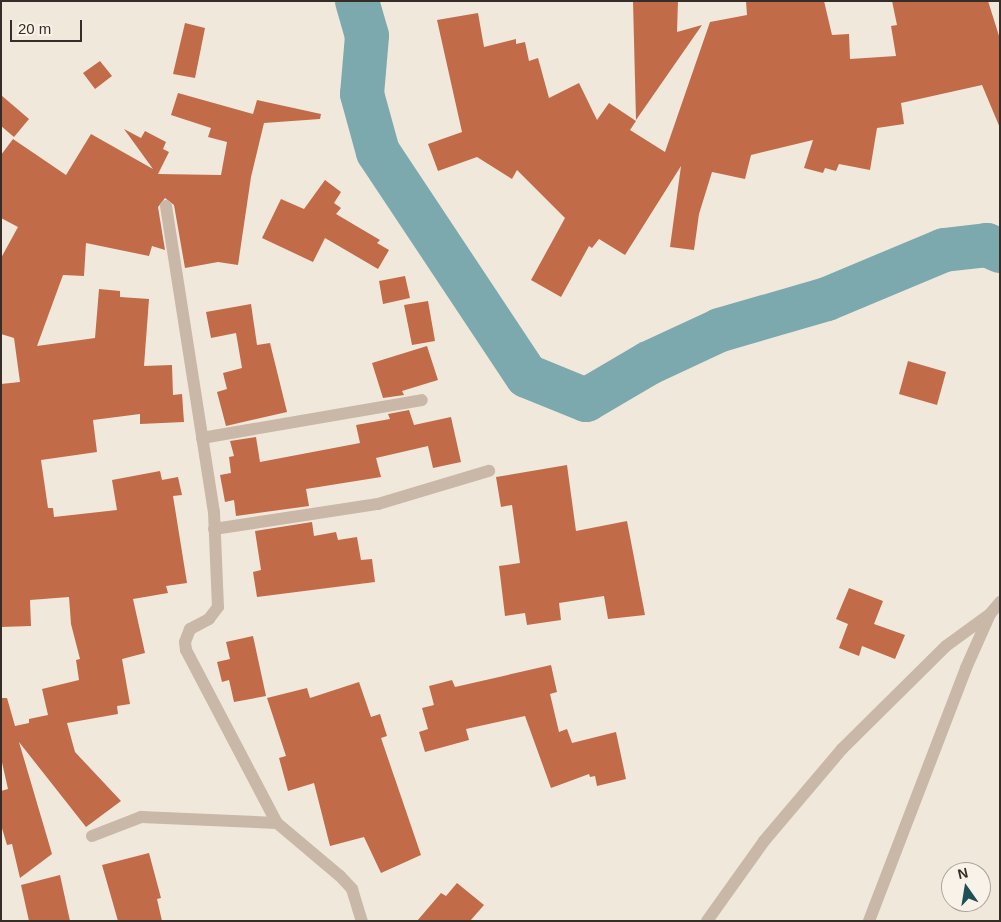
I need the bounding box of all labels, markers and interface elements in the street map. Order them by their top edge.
scale bar [12,10,85,42]
text: 20 m [18,20,51,37]
north arrow [941,862,991,912]
text: N [956,864,970,882]

